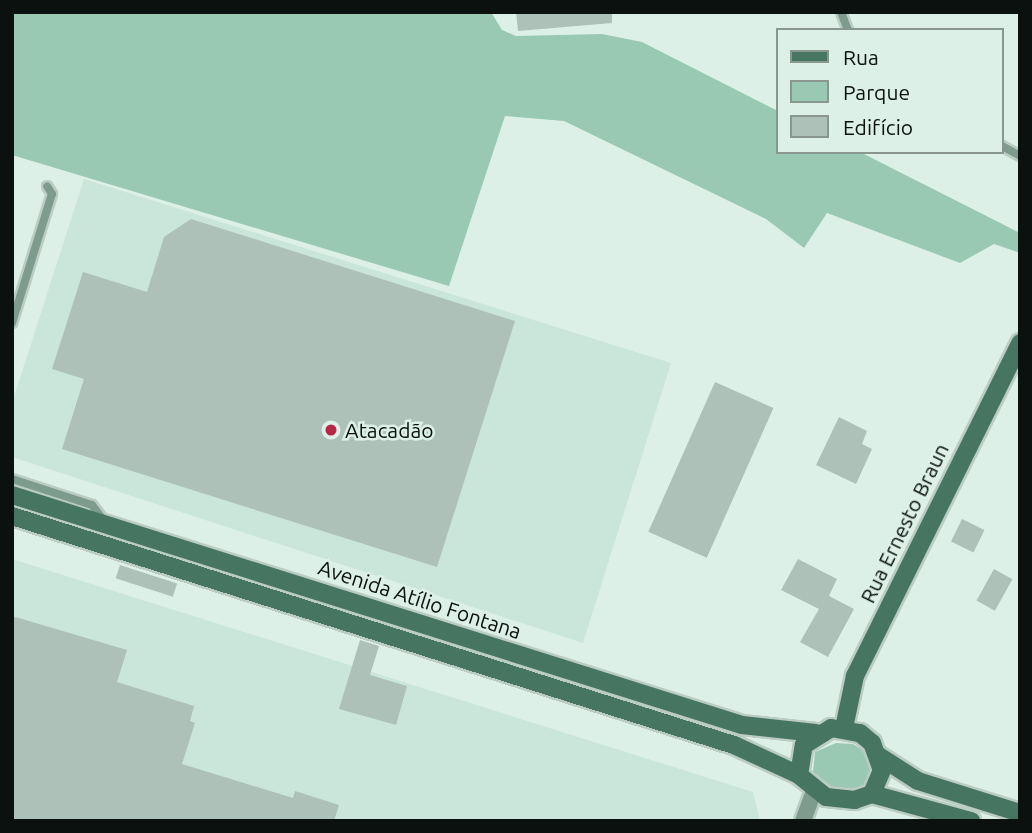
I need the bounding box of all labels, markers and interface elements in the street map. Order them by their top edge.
legend [776,28,1004,154]
text: Rua [843,45,879,69]
text: Parque [843,80,910,104]
text: Edifício [843,115,913,139]
place label: Atacadão [345,417,434,443]
marker: Atacadão [323,422,339,438]
street label: Rua Ernesto Braun [854,439,954,607]
street label: Avenida Atílio Fontana [315,554,525,644]

